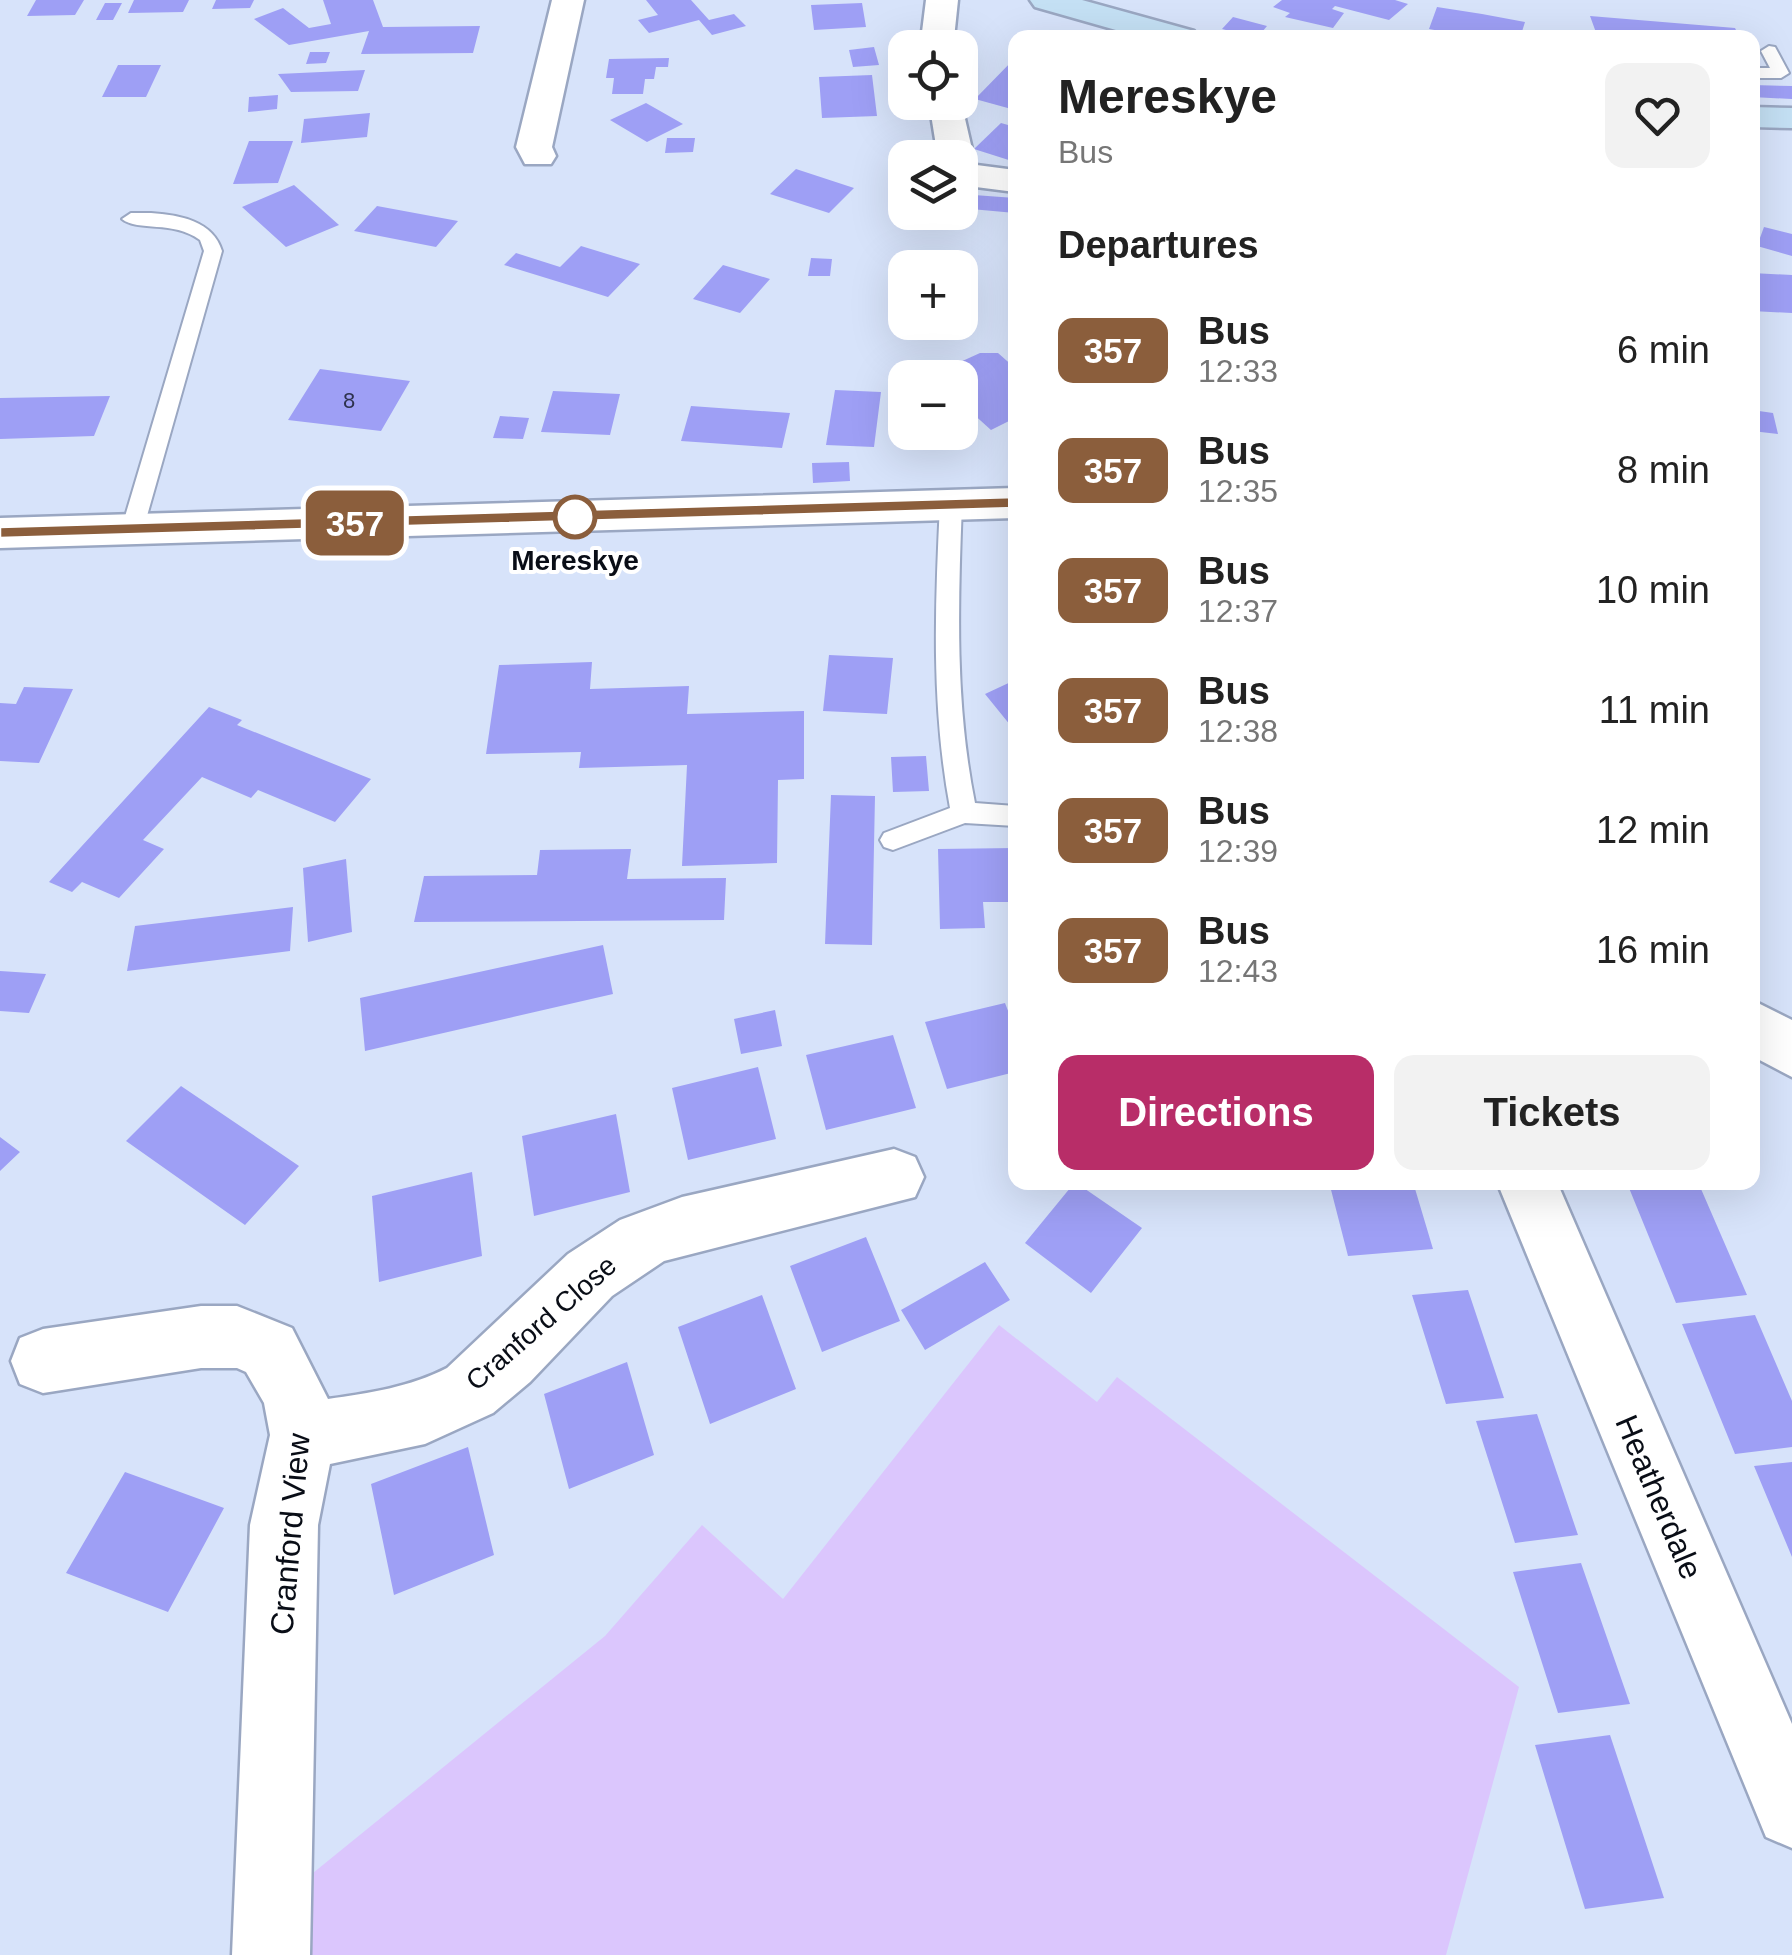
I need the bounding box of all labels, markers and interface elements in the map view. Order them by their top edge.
map controls [888,30,978,450]
button: locate [888,30,978,120]
button: heart [1605,63,1710,168]
text: Mereskye [1058,70,1277,123]
text: Bus [1058,134,1113,170]
button: layers [888,140,978,230]
text: Departures [1058,224,1259,266]
button: + [888,250,978,340]
text: Bus [1198,310,1270,352]
text: 6 min [1617,329,1710,371]
text: 357 [1084,331,1142,370]
text: 12:33 [1198,353,1278,389]
button: − [888,360,978,450]
house number: 8 [343,388,355,413]
text: Bus [1198,430,1270,472]
text: 8 min [1617,449,1710,491]
text: 357 [1084,451,1142,490]
text: 12:35 [1198,473,1278,509]
line badge: 357 [298,490,412,556]
marker: Mereskye [554,496,596,538]
text: 357 [326,504,384,543]
place label: Mereskye [511,545,639,576]
text: Bus [1198,550,1270,592]
text: 10 min [1596,569,1710,611]
text: 357 [1084,571,1142,610]
text: 12:37 [1198,593,1278,629]
text: Bus [1198,670,1270,712]
text: 11 min [1599,689,1710,731]
text: 357 [1084,691,1142,730]
text: 12:38 [1198,713,1278,749]
text: Bus [1198,790,1270,832]
text: 12 min [1596,809,1710,851]
text: 357 [1084,811,1142,850]
text: 12:39 [1198,833,1278,869]
text: Bus [1198,910,1270,952]
text: 16 min [1596,929,1710,971]
text: 357 [1084,931,1142,970]
text: 12:43 [1198,953,1278,989]
button: Directions [1058,1055,1374,1170]
button: Tickets [1394,1055,1710,1170]
street label: Cranford Close [460,1250,622,1396]
street label: Heatherdale [1608,1410,1710,1584]
street label: Cranford View [263,1431,317,1636]

